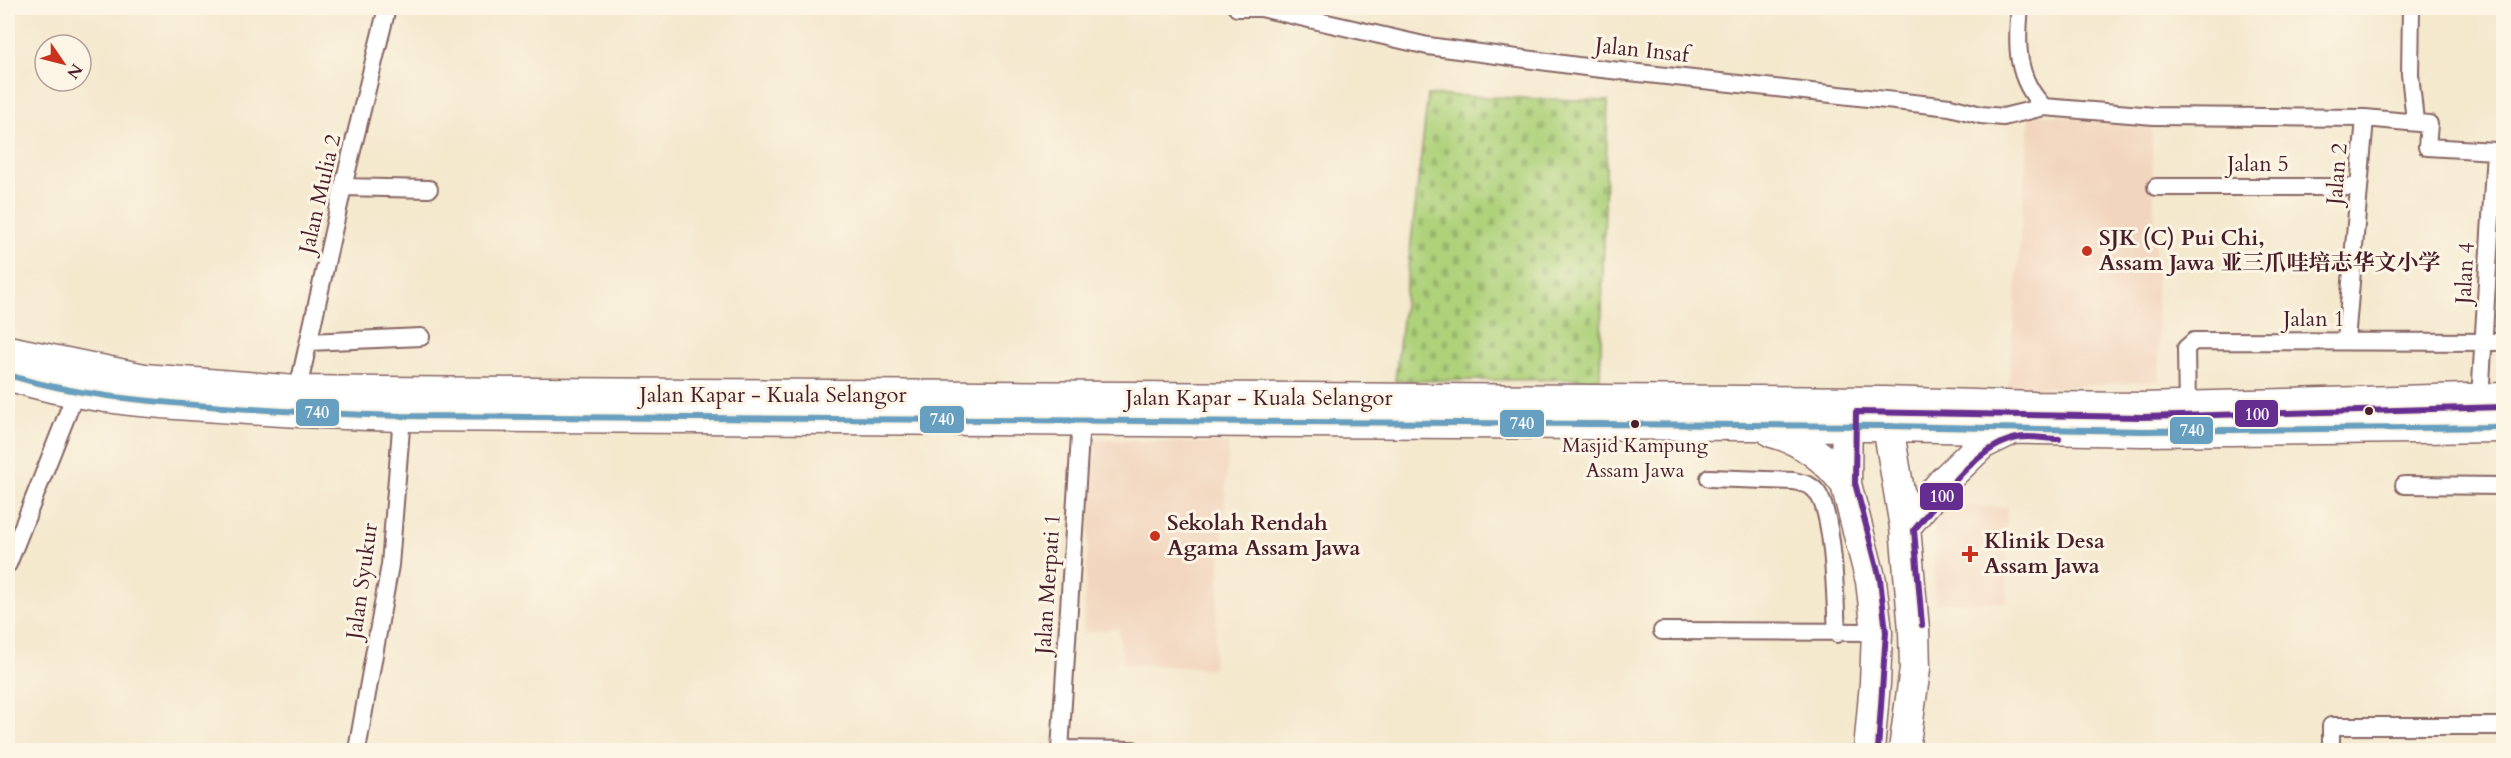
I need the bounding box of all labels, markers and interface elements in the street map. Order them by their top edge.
street label: Jalan Insaf [1591,30,1694,70]
north arrow [33,33,93,93]
text: N [61,59,87,83]
street label: Jalan Mulia 2 [291,131,348,260]
street label: Jalan 2 [2319,142,2355,209]
street label: Jalan 5 [2224,149,2289,179]
place label: SJK (C) Pui Chi, Assam Jawa 亚三爪哇培志华文小学 [2099,223,2441,278]
street label: Jalan 4 [2448,241,2482,308]
marker: SJK (C) Pui Chi, Assam Jawa 亚三爪哇培志华文小学 [2080,244,2094,258]
street label: Jalan 1 [2280,304,2345,334]
street label: Jalan Kapar - Kuala Selangor [636,380,907,410]
street label: Jalan Kapar - Kuala Selangor [1122,383,1393,413]
line badge: 740 [295,398,340,427]
line badge: 100 [2234,399,2279,428]
text: 740 [305,402,329,424]
text: 100 [2245,404,2269,426]
line badge: 740 [919,405,965,434]
unlabelled marker [2363,405,2375,417]
text: 740 [930,409,954,431]
line badge: 740 [1499,409,1545,438]
text: 740 [1510,413,1534,435]
line badge: 740 [2169,416,2214,445]
marker: Masjid Kampung Assam Jawa [1629,418,1641,430]
text: 740 [2180,420,2204,442]
place label: Masjid Kampung Assam Jawa [1562,432,1709,484]
line badge: 100 [1919,482,1964,511]
text: 100 [1930,486,1954,508]
place label: Sekolah Rendah Agama Assam Jawa [1167,508,1360,563]
street label: Jalan Merpati 1 [1028,513,1068,658]
street label: Jalan Syukur [339,520,385,644]
place label: Klinik Desa Assam Jawa [1984,526,2105,581]
marker: Sekolah Rendah Agama Assam Jawa [1148,529,1162,543]
marker: Klinik Desa Assam Jawa [1961,545,1979,563]

